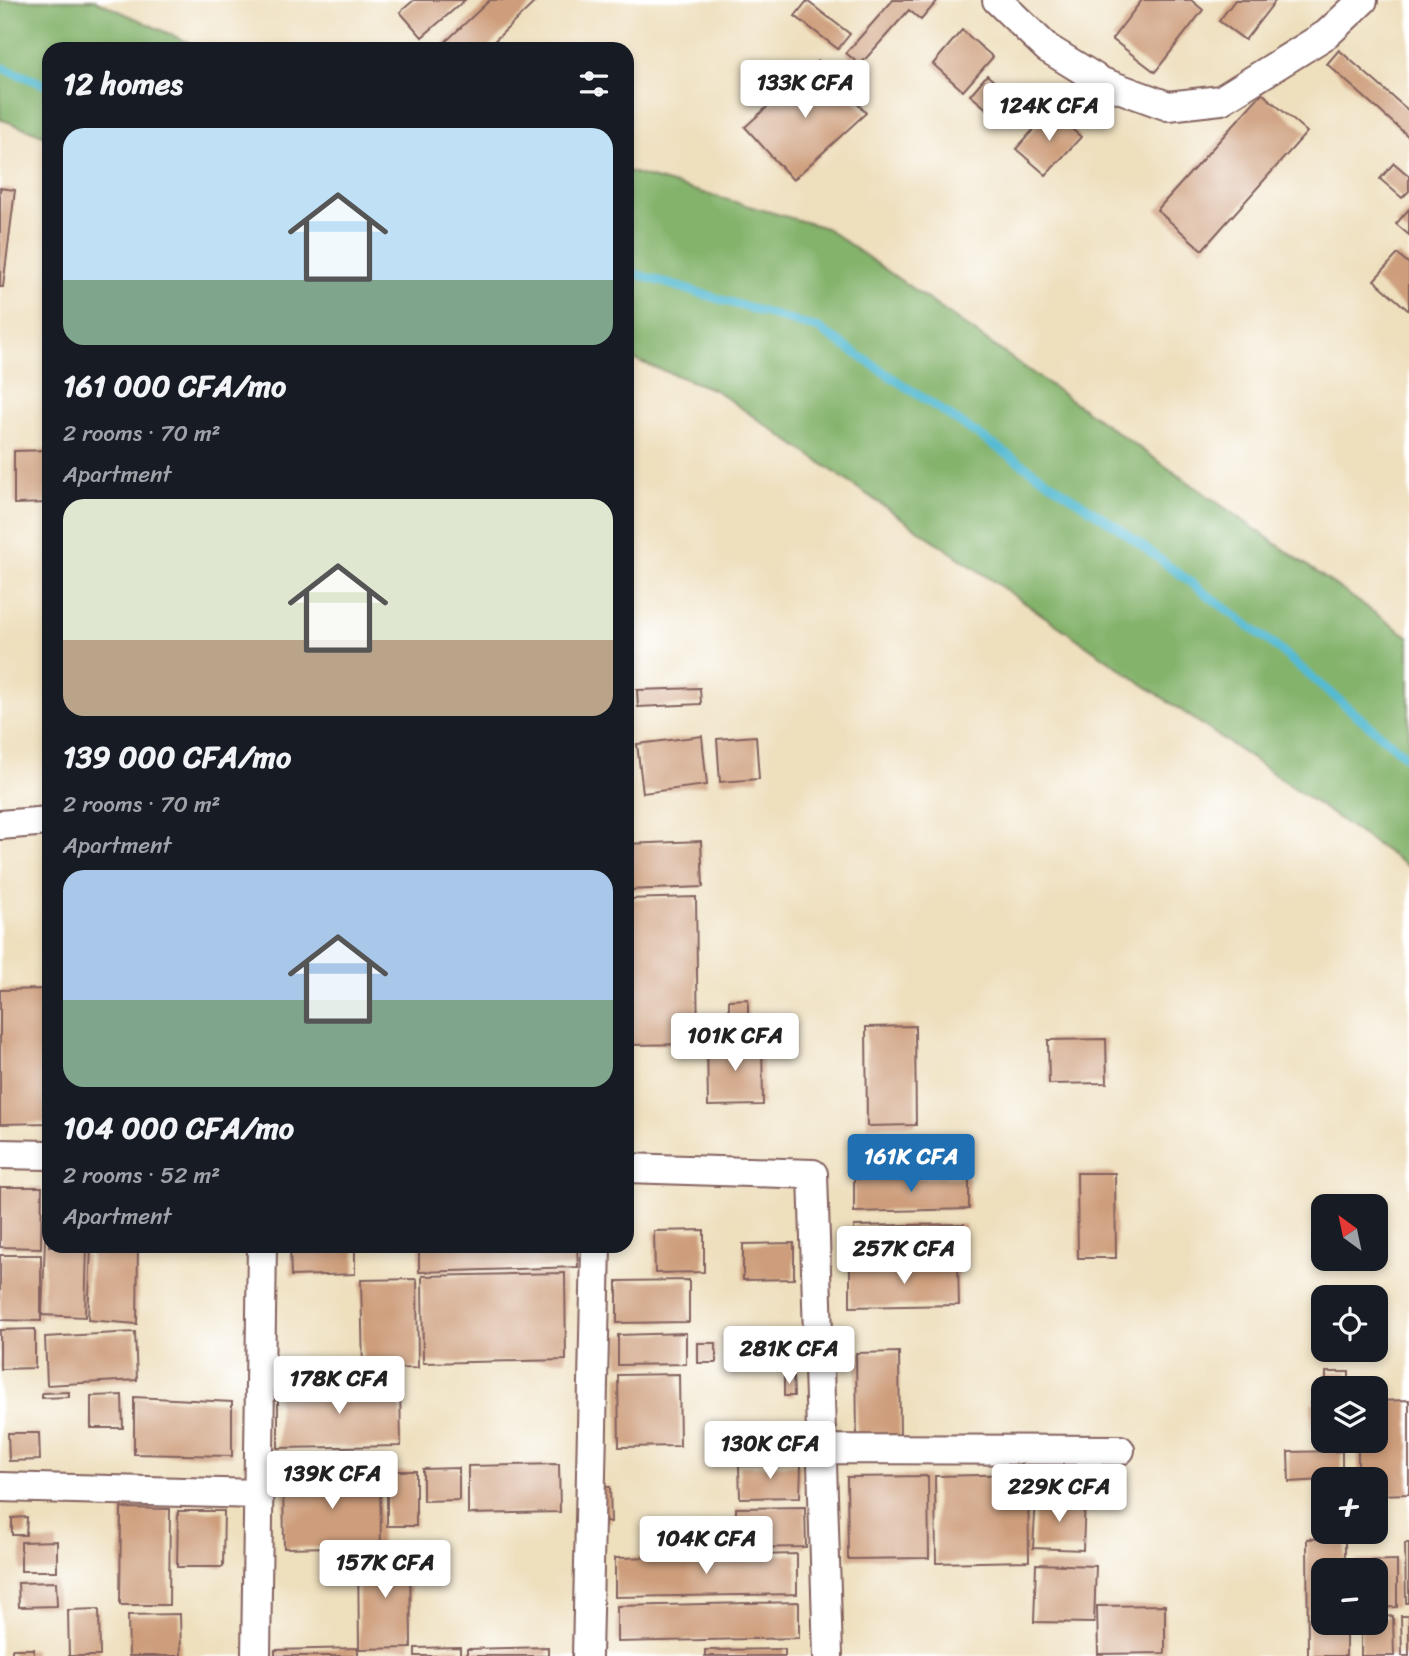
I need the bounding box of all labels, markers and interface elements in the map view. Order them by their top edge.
text: 12 homes [63,57,183,111]
pin: 133K CFA [733,60,877,120]
text: 133K CFA [756,62,854,103]
icon: filters [575,65,613,103]
pin: 124K CFA [977,83,1121,143]
text: 124K CFA [999,85,1099,126]
icon: home [275,174,401,300]
text: 161 000 CFA/mo [63,359,286,413]
text: 2 rooms · 70 m² [63,413,221,454]
text: Apartment [63,454,172,495]
icon: home [275,545,401,671]
text: 139 000 CFA/mo [63,730,291,784]
text: 2 rooms · 70 m² [63,784,221,825]
text: Apartment [63,825,172,866]
icon: home [275,916,401,1042]
pin: 101K CFA [663,1014,807,1073]
text: 101K CFA [687,1015,783,1056]
text: 104 000 CFA/mo [63,1101,294,1155]
pin: 161K CFA [839,1134,983,1194]
text: 161K CFA [864,1136,958,1177]
text: 2 rooms · 52 m² [63,1155,220,1196]
north arrow [1311,1194,1388,1270]
map controls [1311,1194,1388,1635]
text: Apartment [63,1196,172,1237]
pin: 257K CFA [832,1226,976,1286]
text: 257K CFA [853,1228,955,1269]
button: locate [1311,1285,1388,1362]
pin: 281K CFA [717,1326,861,1386]
text: 281K CFA [740,1328,838,1369]
pin: 178K CFA [267,1356,411,1416]
text: 178K CFA [290,1358,388,1399]
button: layers [1311,1376,1388,1453]
pin: 130K CFA [698,1422,842,1481]
text: 130K CFA [721,1423,819,1464]
pin: 139K CFA [260,1452,404,1511]
text: 139K CFA [283,1453,381,1494]
pin: 229K CFA [987,1464,1131,1524]
text: 229K CFA [1008,1466,1110,1507]
button: + [1311,1467,1388,1544]
pin: 104K CFA [634,1516,778,1576]
text: 104K CFA [656,1518,756,1559]
pin: 157K CFA [313,1540,457,1600]
text: 157K CFA [336,1542,435,1583]
button: − [1311,1558,1388,1635]

